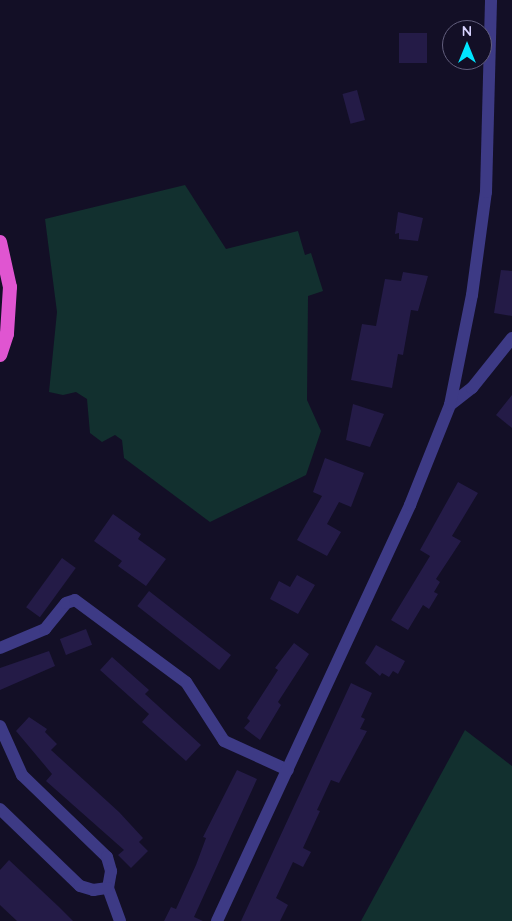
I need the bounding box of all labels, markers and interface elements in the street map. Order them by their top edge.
north arrow [442,20,492,70]
text: N [462,22,472,40]

